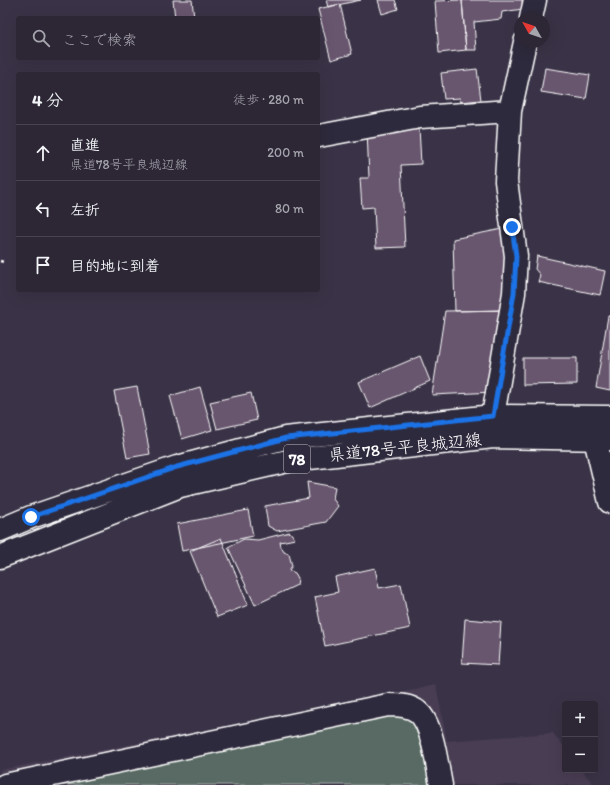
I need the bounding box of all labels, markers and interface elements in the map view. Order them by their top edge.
north arrow [514,12,550,48]
search box [16,16,320,60]
icon: search [30,27,52,49]
text: ここで検索 [62,31,137,49]
text: 4 分 [32,90,63,110]
text: 徒歩 · 280 m [233,92,304,107]
text: 直進 [70,136,100,154]
icon: ahead [32,142,54,164]
text: 200 m [267,145,304,160]
text: 県道78号平良城辺線 [70,157,188,172]
icon: left [32,198,54,220]
text: 左折 [70,201,100,219]
text: 80 m [275,201,304,216]
route end [503,218,521,236]
icon: arrive [32,254,54,276]
text: 目的地に到着 [70,257,160,275]
street label: 県道78号平良城辺線 [328,429,482,465]
road number: 78 [284,445,310,473]
route start [22,508,40,526]
map controls [562,701,598,773]
button: + [562,701,598,737]
button: − [562,737,598,773]

